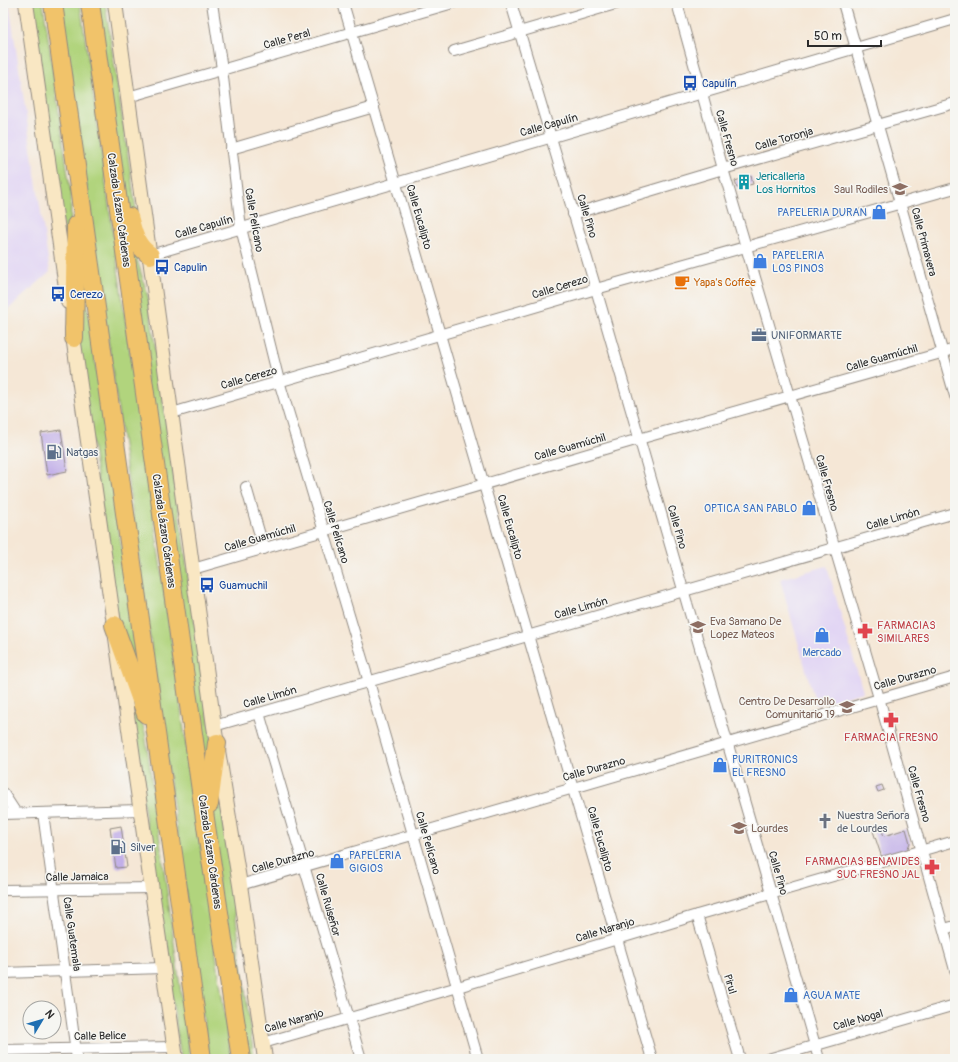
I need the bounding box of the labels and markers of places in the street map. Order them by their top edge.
bus stop icon: Capulín [681,74,699,92]
place label: Capulín [702,77,737,90]
place label: Jericalleria Los Hornitos [756,170,816,196]
building icon: Jericalleria Los Hornitos [735,173,753,191]
school or university icon: Saul Rodiles [891,180,909,198]
place label: Saul Rodiles [834,183,888,196]
shop icon: PAPELERIA DURAN [870,203,888,221]
place label: PAPELERIA DURAN [777,206,867,219]
place label: PAPELERIA LOS PINOS [772,249,824,275]
shop icon: PAPELERIA LOS PINOS [751,252,769,270]
bus stop icon: Capulin [153,258,171,276]
place label: Capulin [174,261,207,274]
cafe icon: Yapa's Coffee [673,273,691,291]
place label: Yapa's Coffee [693,276,756,289]
bus stop icon: Cerezo [49,285,67,303]
place label: Cerezo [70,288,103,301]
office icon: UNIFORMARTE [750,326,768,344]
place label: UNIFORMARTE [771,329,842,342]
fuel station icon: Natgas [45,443,63,461]
place label: Natgas [66,446,98,459]
shop icon: OPTICA SAN PABLO [800,499,818,517]
place label: OPTICA SAN PABLO [704,502,797,515]
bus stop icon: Guamuchil [198,576,216,594]
place label: Guamuchil [219,579,268,592]
place label: Eva Samano De Lopez Mateos [710,615,782,641]
school or university icon: Eva Samano De Lopez Mateos [689,618,707,636]
place label: FARMACIAS SIMILARES [877,619,936,645]
pharmacy icon: FARMACIAS SIMILARES [856,622,874,640]
shop icon: Mercado [813,626,831,644]
place label: Mercado [802,646,842,659]
place label: Centro De Desarrollo Comunitario 19 [739,695,835,721]
school or university icon: Centro De Desarrollo Comunitario 19 [838,698,856,716]
pharmacy icon: FARMACIA FRESNO [882,711,900,729]
place label: FARMACIA FRESNO [844,731,938,744]
place label: PURITRONICS EL FRESNO [732,753,798,779]
shop icon: PURITRONICS EL FRESNO [711,756,729,774]
place label: Nuestra Señora de Lourdes [837,809,909,835]
church icon: Nuestra Señora de Lourdes [816,812,834,830]
school or university icon: Lourdes [730,819,748,837]
place label: Lourdes [751,822,788,835]
fuel station icon: Silver [109,838,127,856]
place label: Silver [130,841,155,854]
place label: PAPELERIA GIGIOS [349,849,401,875]
shop icon: PAPELERIA GIGIOS [328,852,346,870]
place label: FARMACIAS BENAVIDES SUC FRESNO JAL [805,855,920,881]
pharmacy icon: FARMACIAS BENAVIDES SUC FRESNO JAL [923,858,941,876]
shop icon: AGUA MATE [782,986,800,1004]
place label: AGUA MATE [803,989,861,1002]

